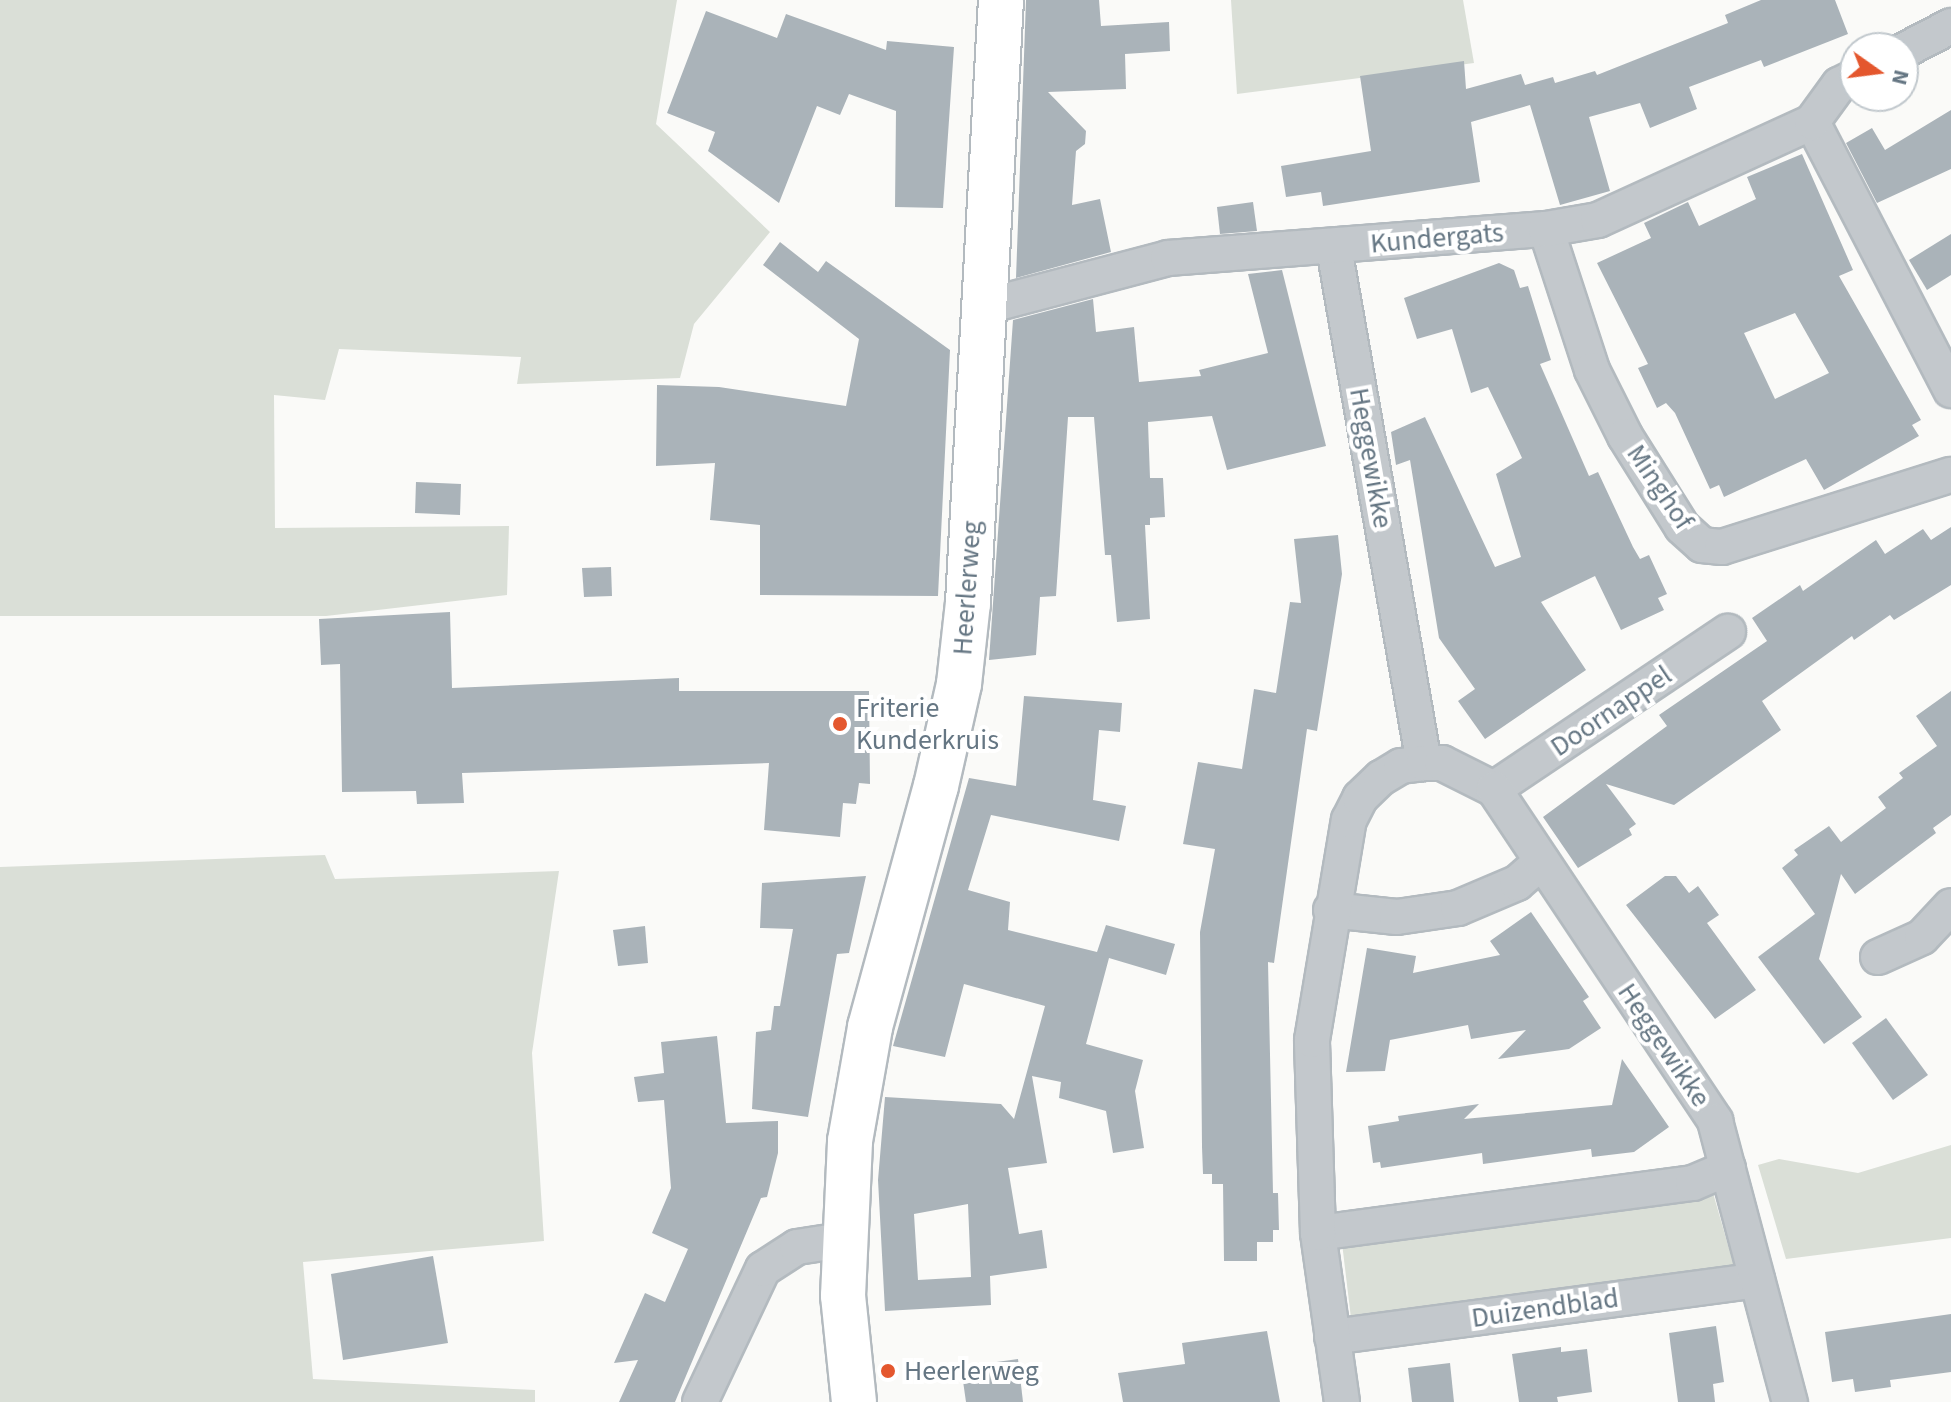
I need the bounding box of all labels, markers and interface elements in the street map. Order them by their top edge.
north arrow [1839,32,1919,112]
text: N [1883,66,1918,88]
street label: Kundergats [1369,215,1505,261]
street label: Heggewikke [1342,385,1400,531]
street label: Minghof [1619,438,1701,536]
street label: Heerlerweg [946,520,988,656]
street label: Doornappel [1544,658,1678,764]
place label: Friterie Kunderkruis [856,691,999,757]
marker: Friterie Kunderkruis [831,715,849,733]
street label: Heggewikke [1610,977,1718,1113]
street label: Duizendblad [1469,1281,1621,1335]
place label: Heerlerweg [904,1354,1039,1388]
marker: Heerlerweg [879,1362,897,1380]

